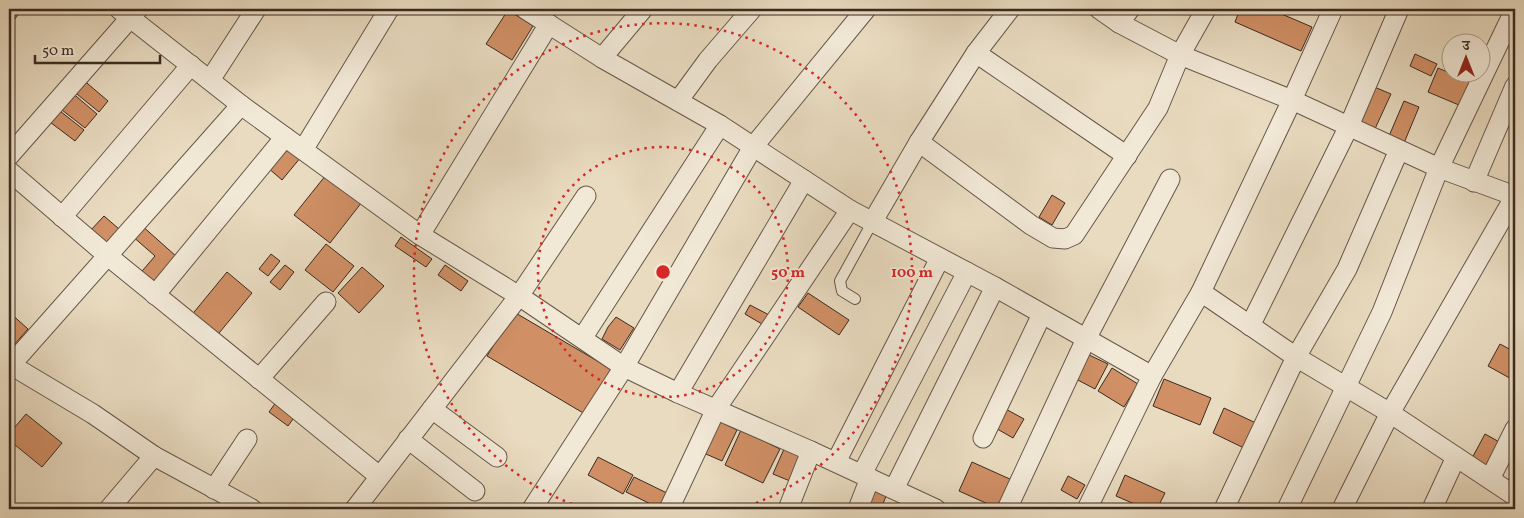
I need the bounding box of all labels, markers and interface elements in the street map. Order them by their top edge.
scale bar [35,32,160,64]
north arrow [1442,32,1492,82]
text: उ [1461,37,1470,56]
text: 50 m [42,41,74,62]
centre of rings [654,263,672,281]
text: 50 m [771,263,805,284]
text: 100 m [891,263,934,284]

